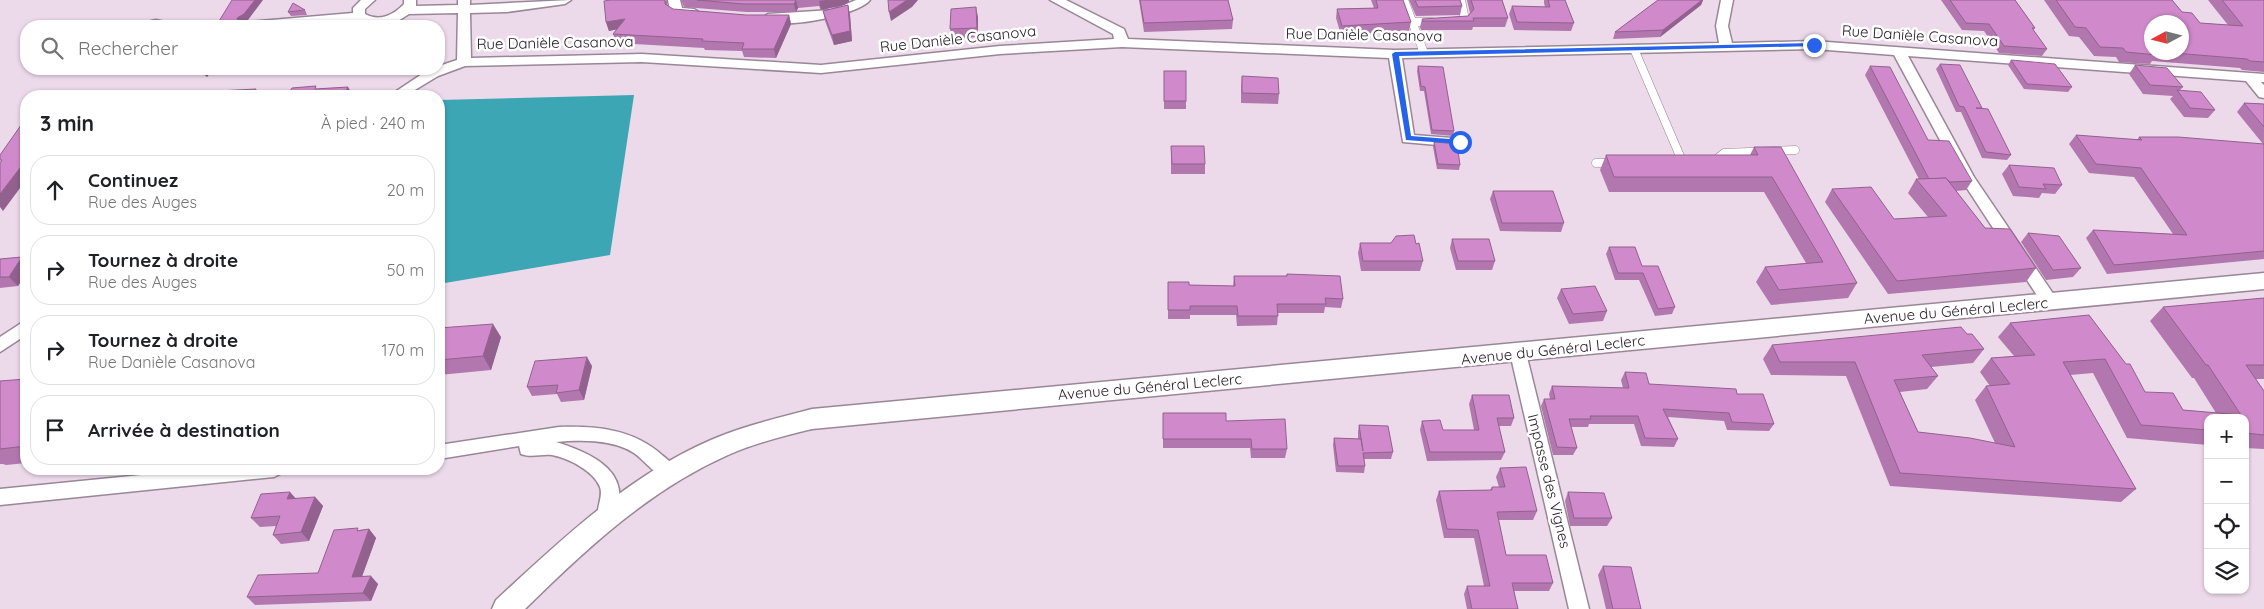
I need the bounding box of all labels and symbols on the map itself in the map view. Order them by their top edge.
north arrow [2144,15,2189,60]
street label: Rue Danièle Casanova [879,21,1037,56]
street label: Rue Danièle Casanova [1841,21,1999,50]
street label: Rue Danièle Casanova [1285,24,1443,45]
street label: Rue Danièle Casanova [476,32,634,53]
route end [1803,34,1826,57]
route start [1449,131,1472,154]
street label: Avenue du Général Leclerc [1863,293,2049,328]
street label: Avenue du Général Leclerc [1460,330,1646,369]
street label: Avenue du Général Leclerc [1057,369,1243,404]
street label: Impasse des Vignes [1524,412,1575,550]

